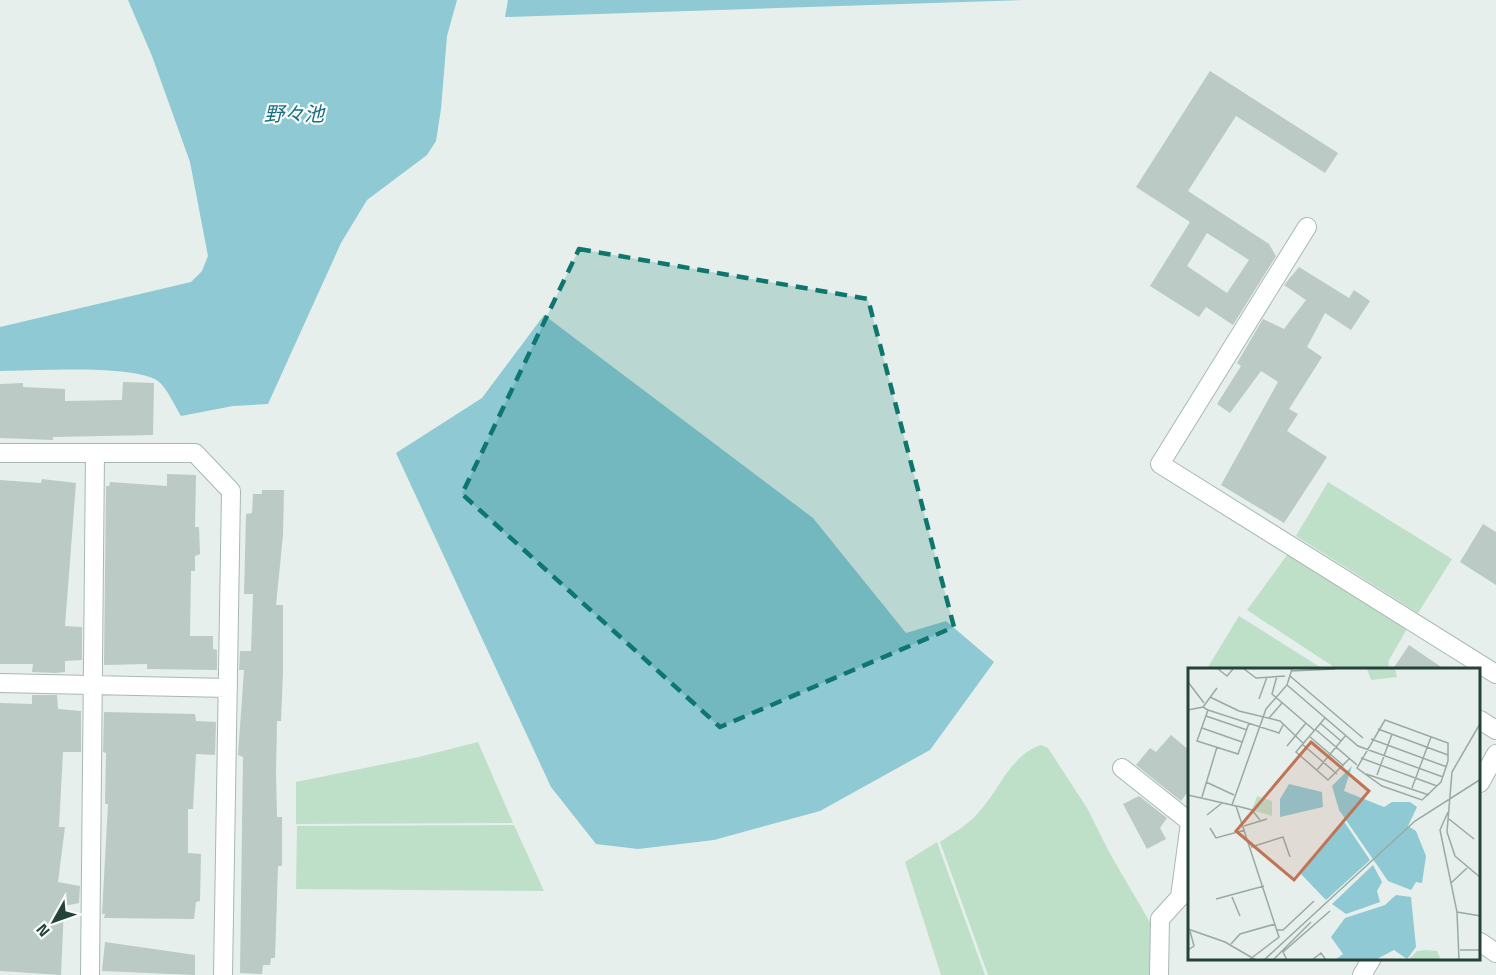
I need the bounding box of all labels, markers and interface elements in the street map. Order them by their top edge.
water label: 野々池 [264,98,326,129]
inset map [1188,668,1481,960]
north arrow [24,891,84,951]
text: N [30,919,55,943]

